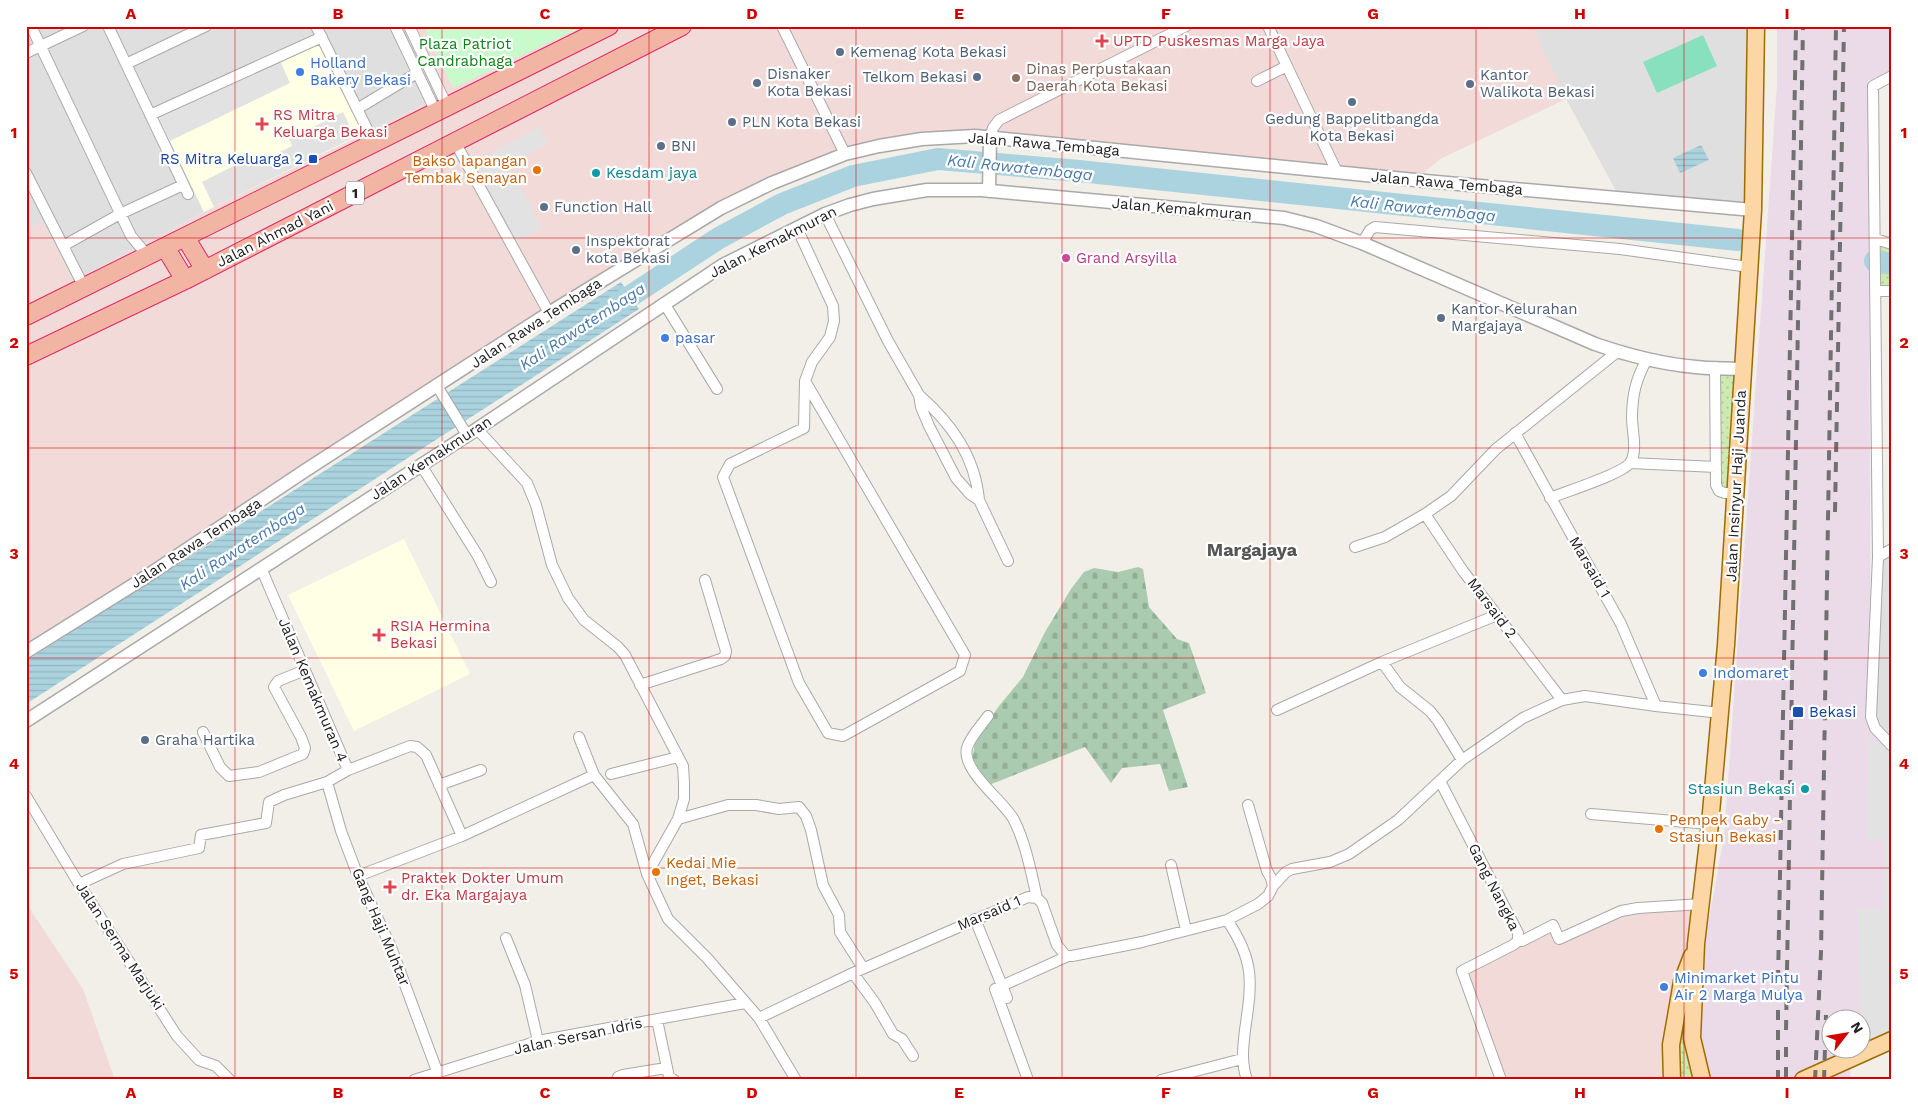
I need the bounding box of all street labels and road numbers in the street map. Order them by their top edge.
street label: Jalan Rawa Tembaga [967,128,1121,160]
street label: Jalan Rawa Tembaga [1370,167,1524,199]
road number: 1 [346,182,364,204]
street label: Jalan Kemakmuran [1111,194,1253,224]
street label: Jalan Ahmad Yani [214,197,336,271]
street label: Jalan Kemakmuran [706,202,840,282]
street label: Jalan Rawa Tembaga [467,274,605,372]
street label: Jalan Insinyur Haji Juanda [1722,389,1750,582]
street label: Jalan Kemakmuran [367,412,495,504]
street label: Jalan Rawa Tembaga [127,494,265,592]
street label: Marsaid 1 [1565,533,1615,601]
street label: Marsaid 2 [1464,574,1520,642]
street label: Jalan Kemakmuran 4 [274,615,352,765]
street label: Gang Nangka [1464,840,1524,934]
street label: Gang Haji Muhtar [348,865,414,989]
street label: Jalan Serma Marjuki [72,879,168,1013]
street label: Marsaid 1 [954,892,1024,934]
street label: Jalan Sersan Idris [512,1014,644,1058]

